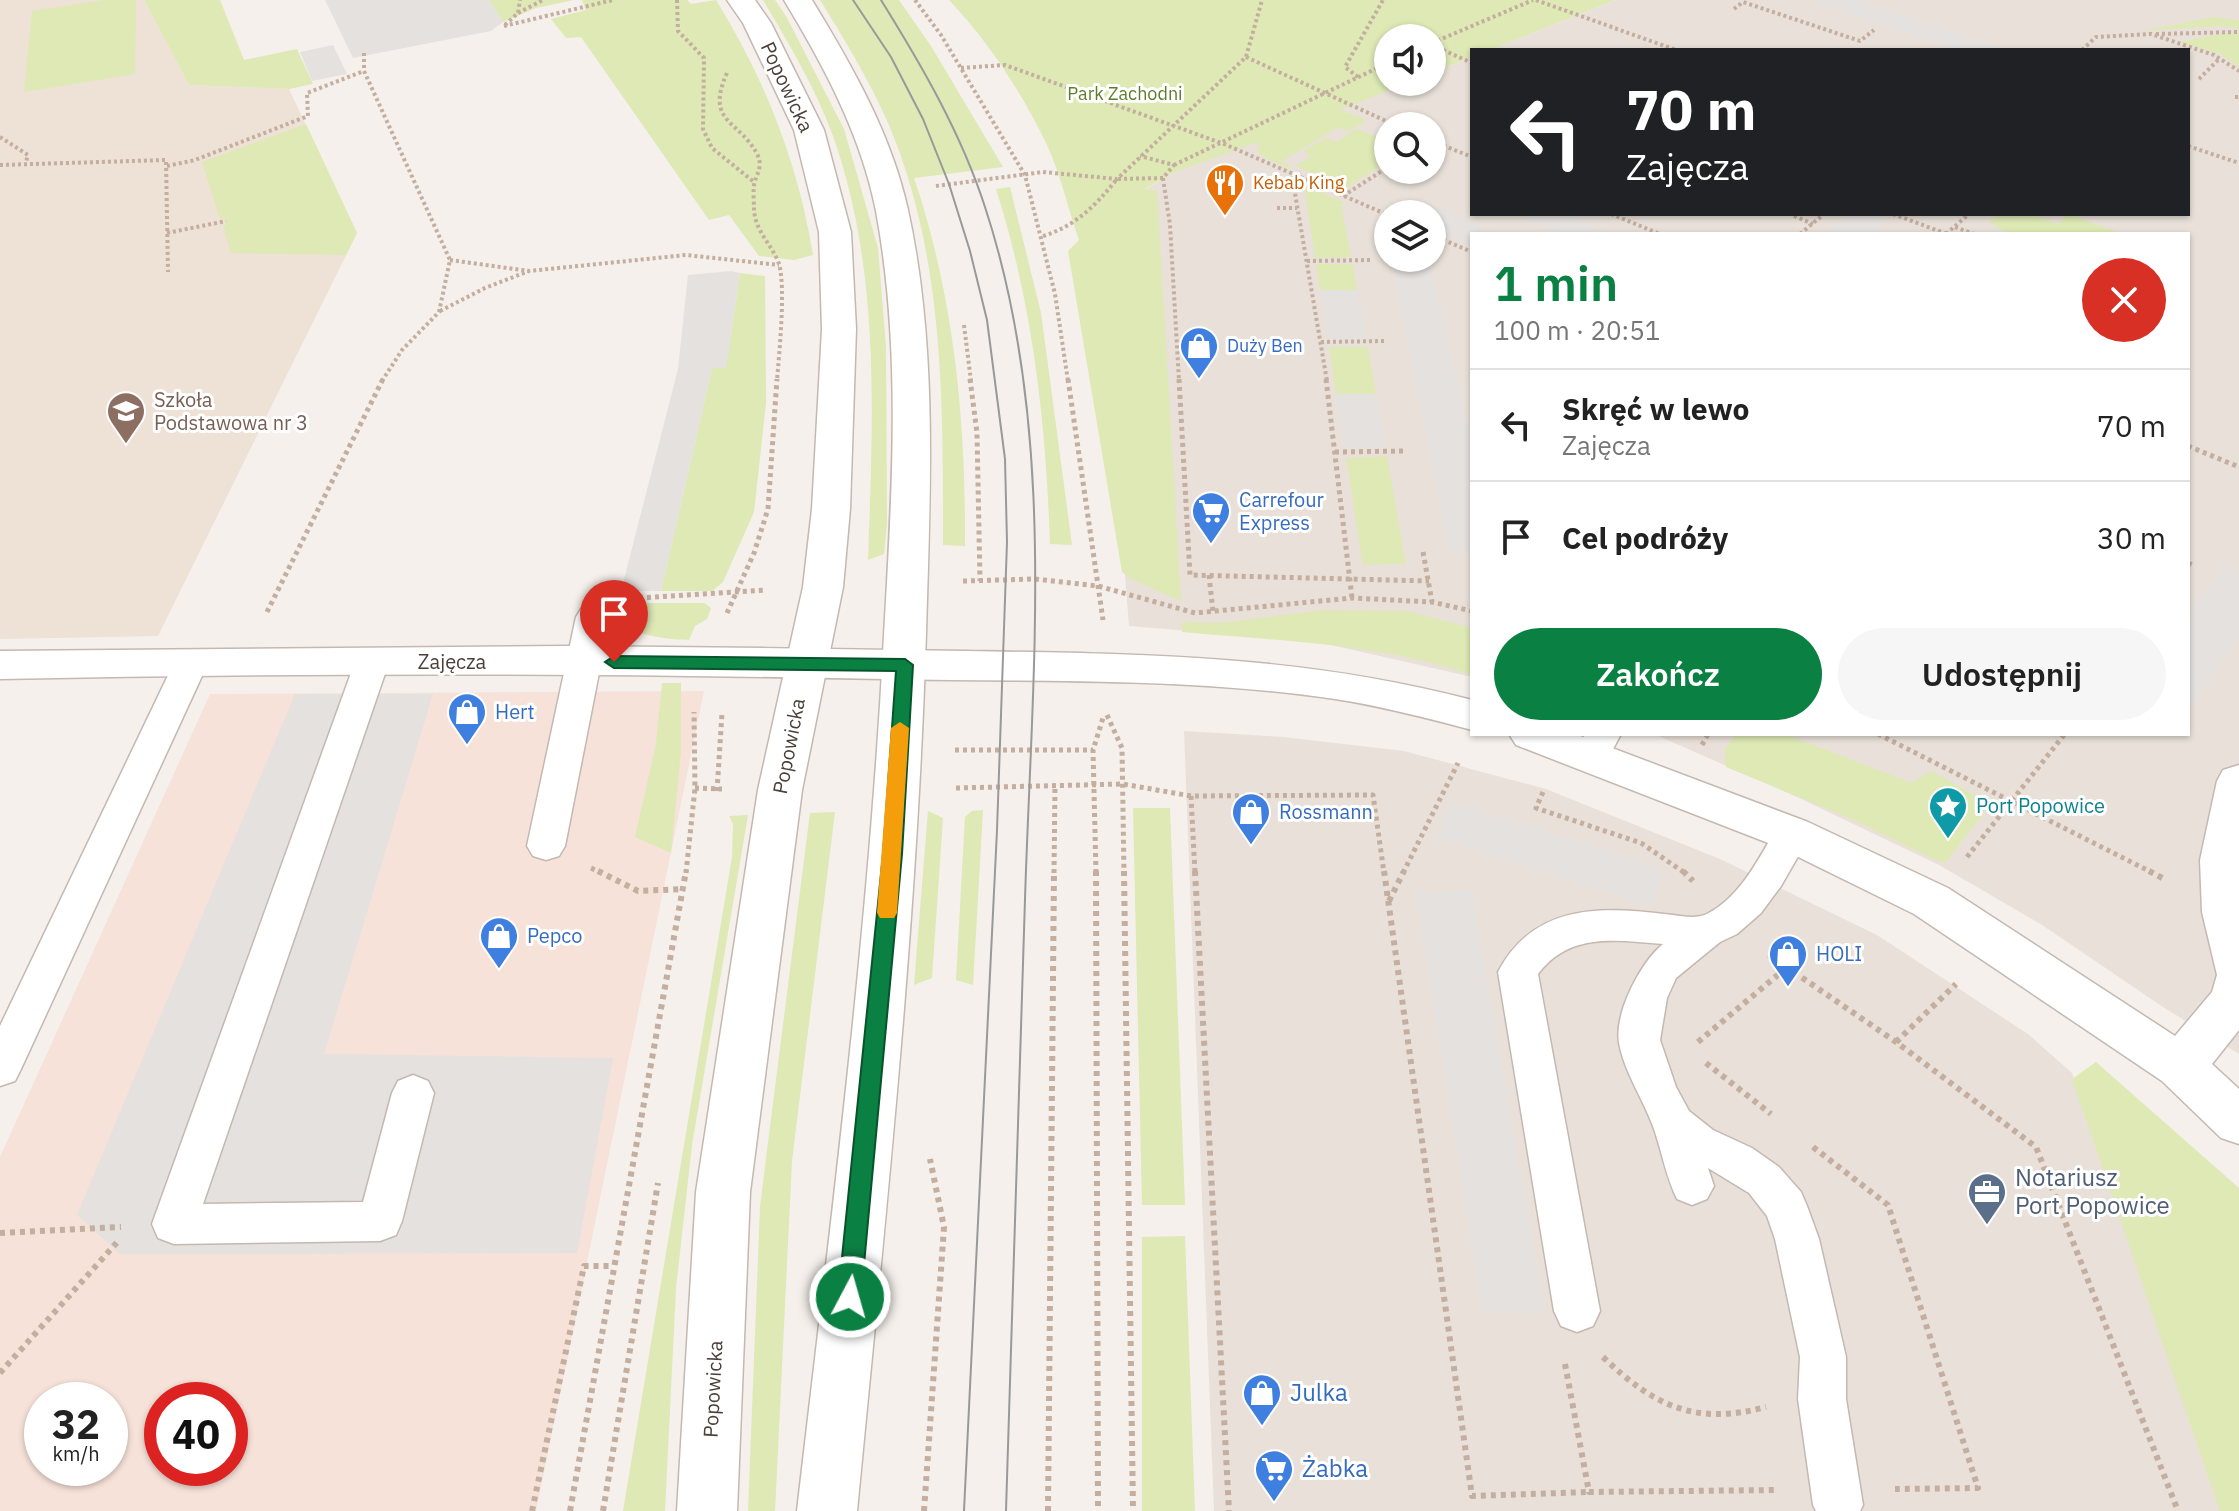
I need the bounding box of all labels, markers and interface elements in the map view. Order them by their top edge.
map controls [1374,24,1446,272]
button: sound [1374,24,1446,96]
street label: Popowicka [755,37,820,137]
text: 70 m [1626,73,1756,145]
icon: left [1494,80,1598,184]
park label: Park Zachodni [1067,82,1183,105]
button: search [1374,112,1446,184]
text: Zajęcza [1626,143,1749,190]
restaurant icon: Kebab King [1204,162,1246,217]
place label: Kebab King [1253,171,1345,194]
button: layers [1374,200,1446,272]
text: 1 min [1494,252,1618,314]
button: close [2082,258,2166,342]
text: 100 m · 20:51 [1494,313,1660,347]
shop icon: Duży Ben [1178,325,1220,380]
place label: Duży Ben [1227,334,1303,357]
place label: Szkoła Podstawowa nr 3 [154,386,308,436]
text: Skręć w lewo [1562,389,1749,428]
school or university icon: Szkoła Podstawowa nr 3 [105,390,147,445]
icon: left [1494,403,1538,447]
text: 70 m [2097,406,2166,445]
text: Zajęcza [1562,428,1651,462]
place label: Carrefour Express [1239,486,1324,536]
supermarket icon: Carrefour Express [1190,490,1232,545]
icon: arrive [1494,515,1538,559]
text: Cel podróży [1562,518,1728,557]
text: 30 m [2097,518,2166,557]
pin [580,580,648,662]
icon: arrive [592,592,636,636]
button: Zakończ [1494,628,1822,720]
button: Udostępnij [1838,628,2166,720]
street label: Zajęcza [418,648,486,675]
shop icon: Hert [446,691,488,746]
street label: Popowicka [766,695,811,796]
place label: Hert [495,698,535,725]
place icon: Port Popowice [1927,785,1969,840]
shop icon: Rossmann [1230,791,1272,846]
place label: Port Popowice [1976,792,2105,819]
place label: Rossmann [1279,798,1373,825]
shop icon: Pepco [478,915,520,970]
place label: Pepco [527,922,582,949]
shop icon: HOLI [1767,933,1809,988]
place label: HOLI [1816,940,1862,967]
place label: Notariusz Port Popowice [2015,1161,2170,1221]
office icon: Notariusz Port Popowice [1966,1171,2008,1226]
position arrow [808,1255,892,1339]
street label: Popowicka [696,1339,729,1438]
shop icon: Julka [1241,1372,1283,1427]
place label: Julka [1290,1376,1348,1408]
speed limit sign: 40 [144,1382,248,1486]
text: 32 [52,1398,100,1450]
text: km/h [52,1440,100,1467]
supermarket icon: Żabka [1253,1448,1295,1503]
place label: Żabka [1302,1452,1368,1484]

